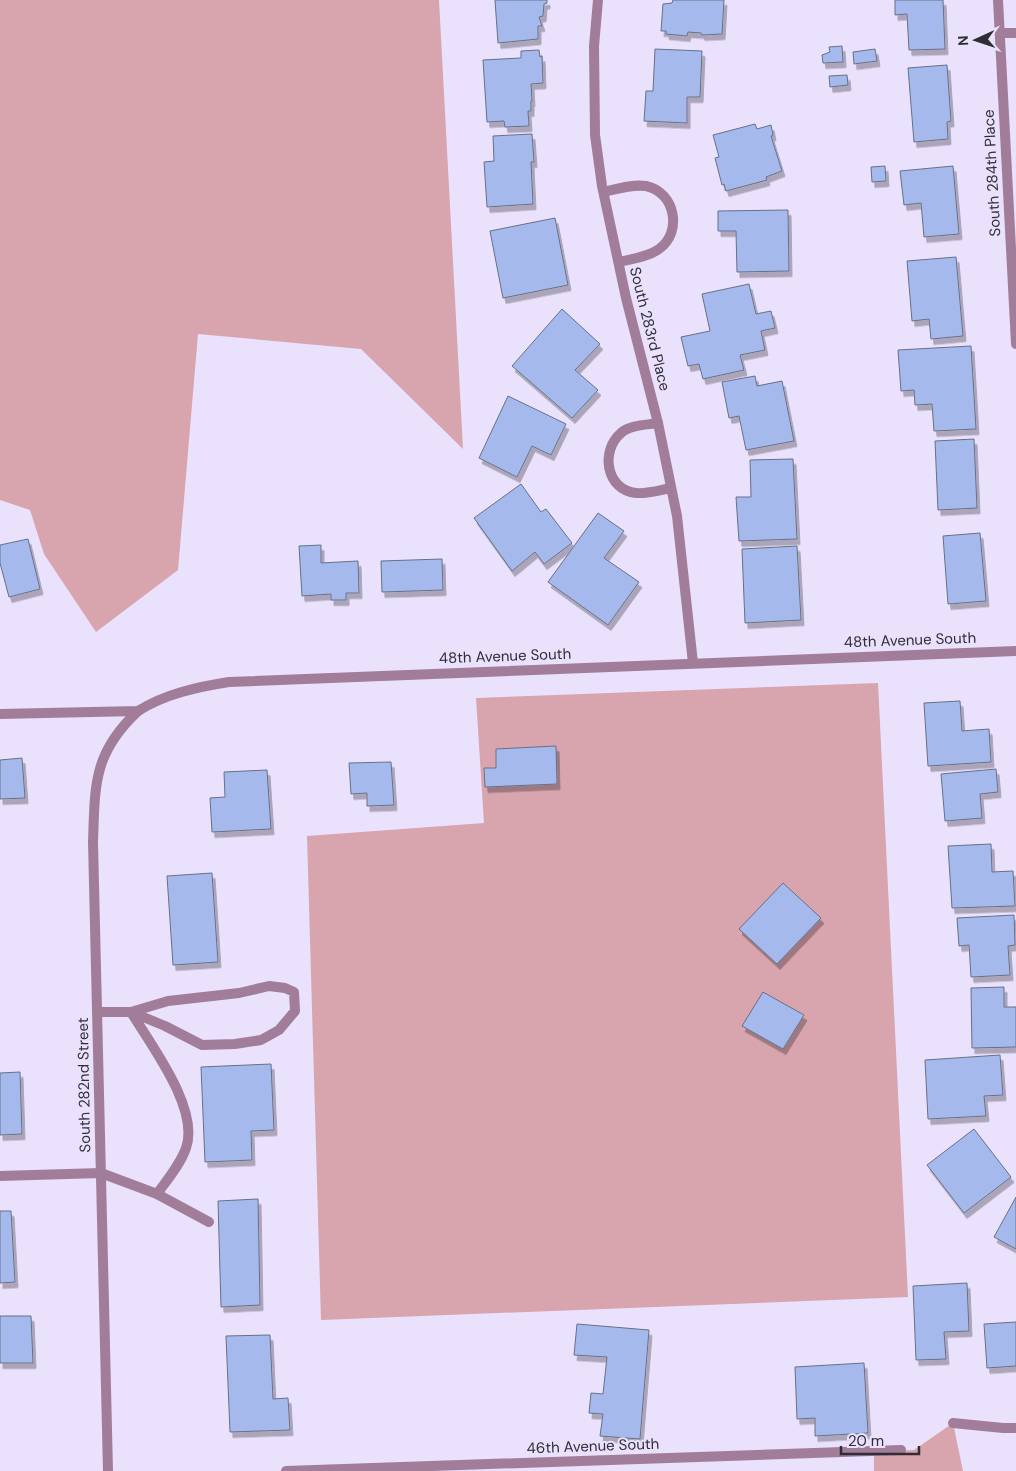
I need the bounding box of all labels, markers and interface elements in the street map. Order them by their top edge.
north arrow [951,15,1001,65]
text: N [954,35,972,46]
street label: South 284th Place [979,109,1005,237]
street label: South 283rd Place [625,265,675,393]
street label: 48th Avenue South [843,628,977,652]
street label: 48th Avenue South [438,644,572,668]
street label: South 282nd Street [73,1017,95,1153]
scale bar [841,1424,918,1456]
text: 20 m [848,1431,884,1451]
street label: 46th Avenue South [526,1434,660,1458]

